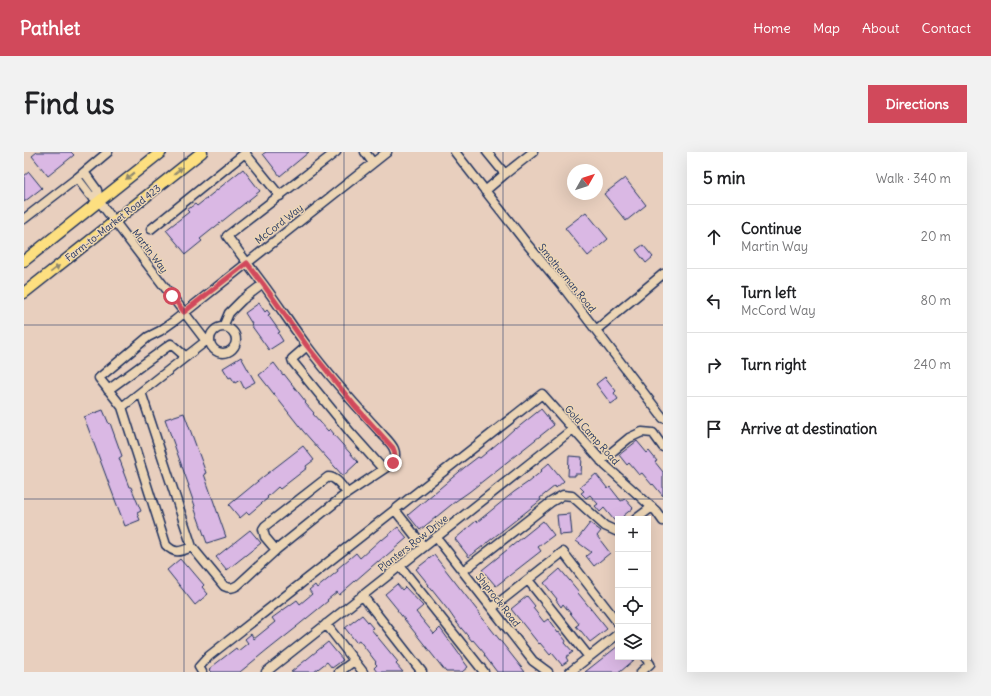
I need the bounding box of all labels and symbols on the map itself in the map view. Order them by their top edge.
north arrow [567,164,603,200]
one-way arrow [173,166,184,175]
one-way arrow [125,172,136,181]
street label: Farm-to-Market Road 423 [63,181,164,264]
street label: McCord Way [252,201,306,247]
street label: Martin Way [129,226,171,276]
street label: Smotherman Road [535,241,599,315]
one-way arrow [49,265,60,273]
route start [163,287,181,305]
street label: Gold Camp Road [562,402,622,468]
route end [384,454,402,472]
street label: Planters Row Drive [375,512,451,574]
street label: Shiprock Road [473,570,523,630]

